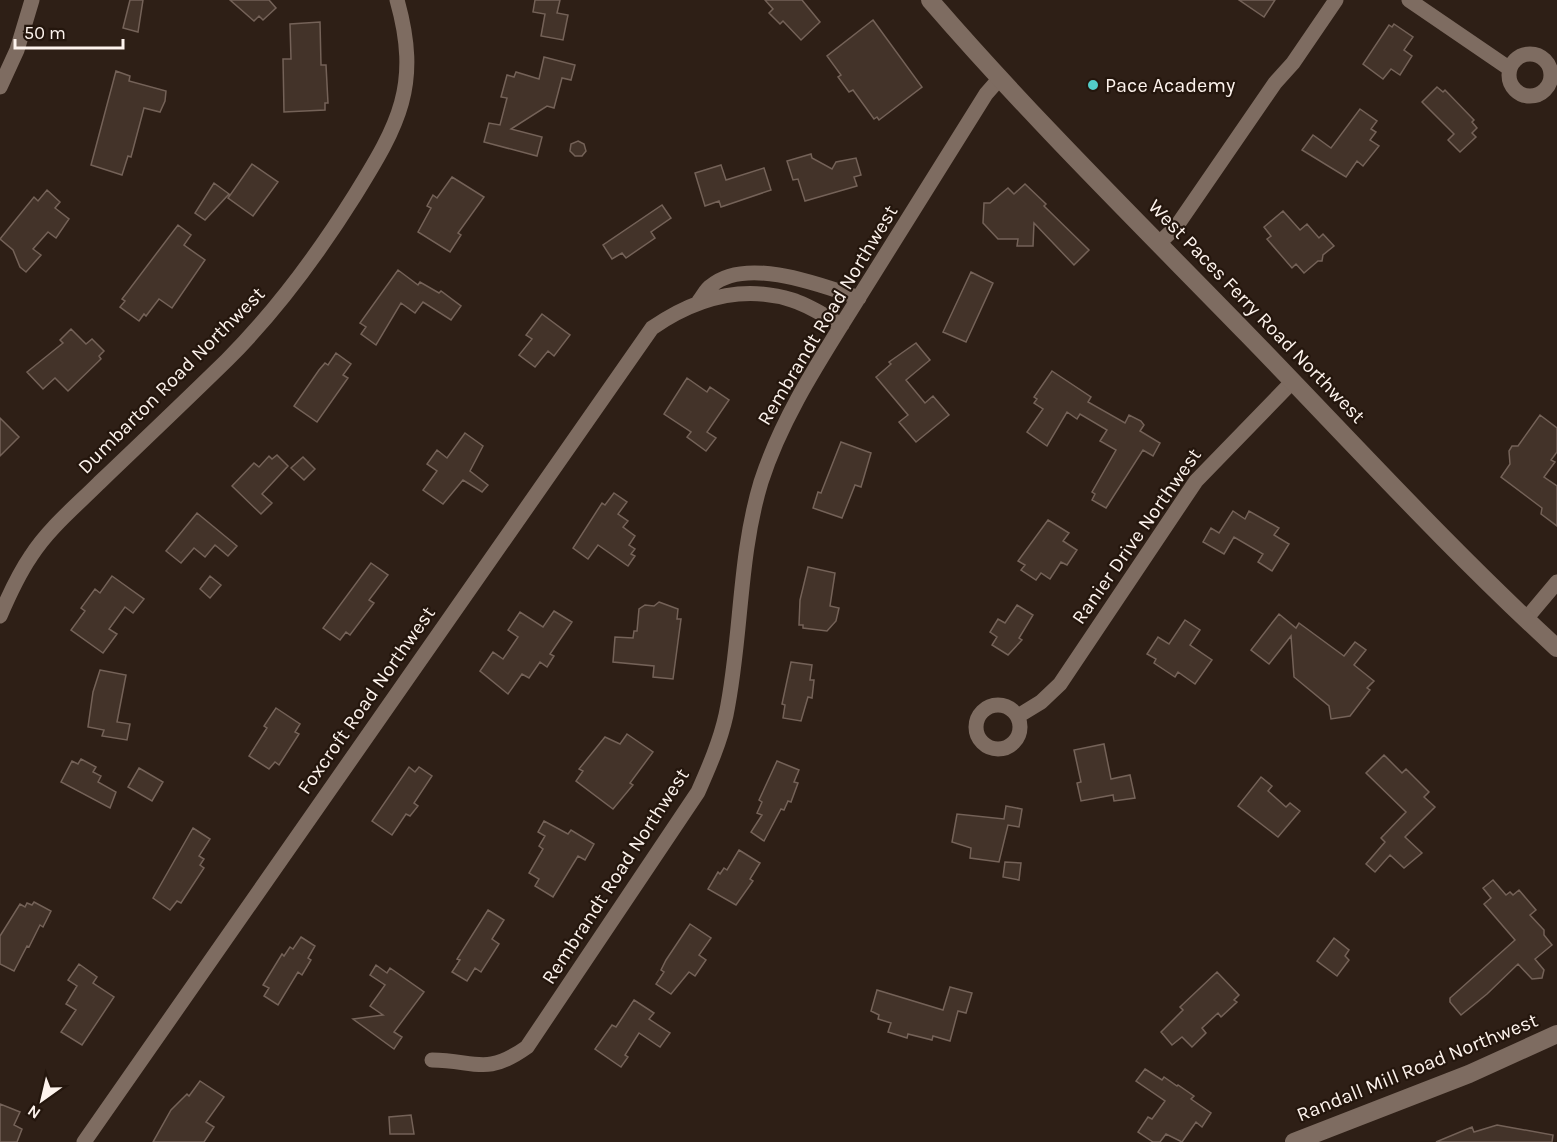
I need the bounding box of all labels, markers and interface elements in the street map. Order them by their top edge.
scale bar [15,12,123,50]
text: 50 m [24,22,66,44]
place label: Pace Academy [1105,74,1235,97]
marker: Pace Academy [1086,78,1100,92]
street label: West Paces Ferry Road Northwest [1143,195,1370,428]
street label: Rembrandt Road Northwest [753,201,903,429]
street label: Dumbarton Road Northwest [73,282,270,478]
street label: Ranier Drive Northwest [1067,444,1206,629]
street label: Foxcroft Road Northwest [293,602,440,799]
street label: Rembrandt Road Northwest [537,764,694,988]
street label: Randall Mill Road Northwest [1293,1008,1542,1126]
north arrow [12,1070,72,1130]
text: N [24,1101,44,1123]

